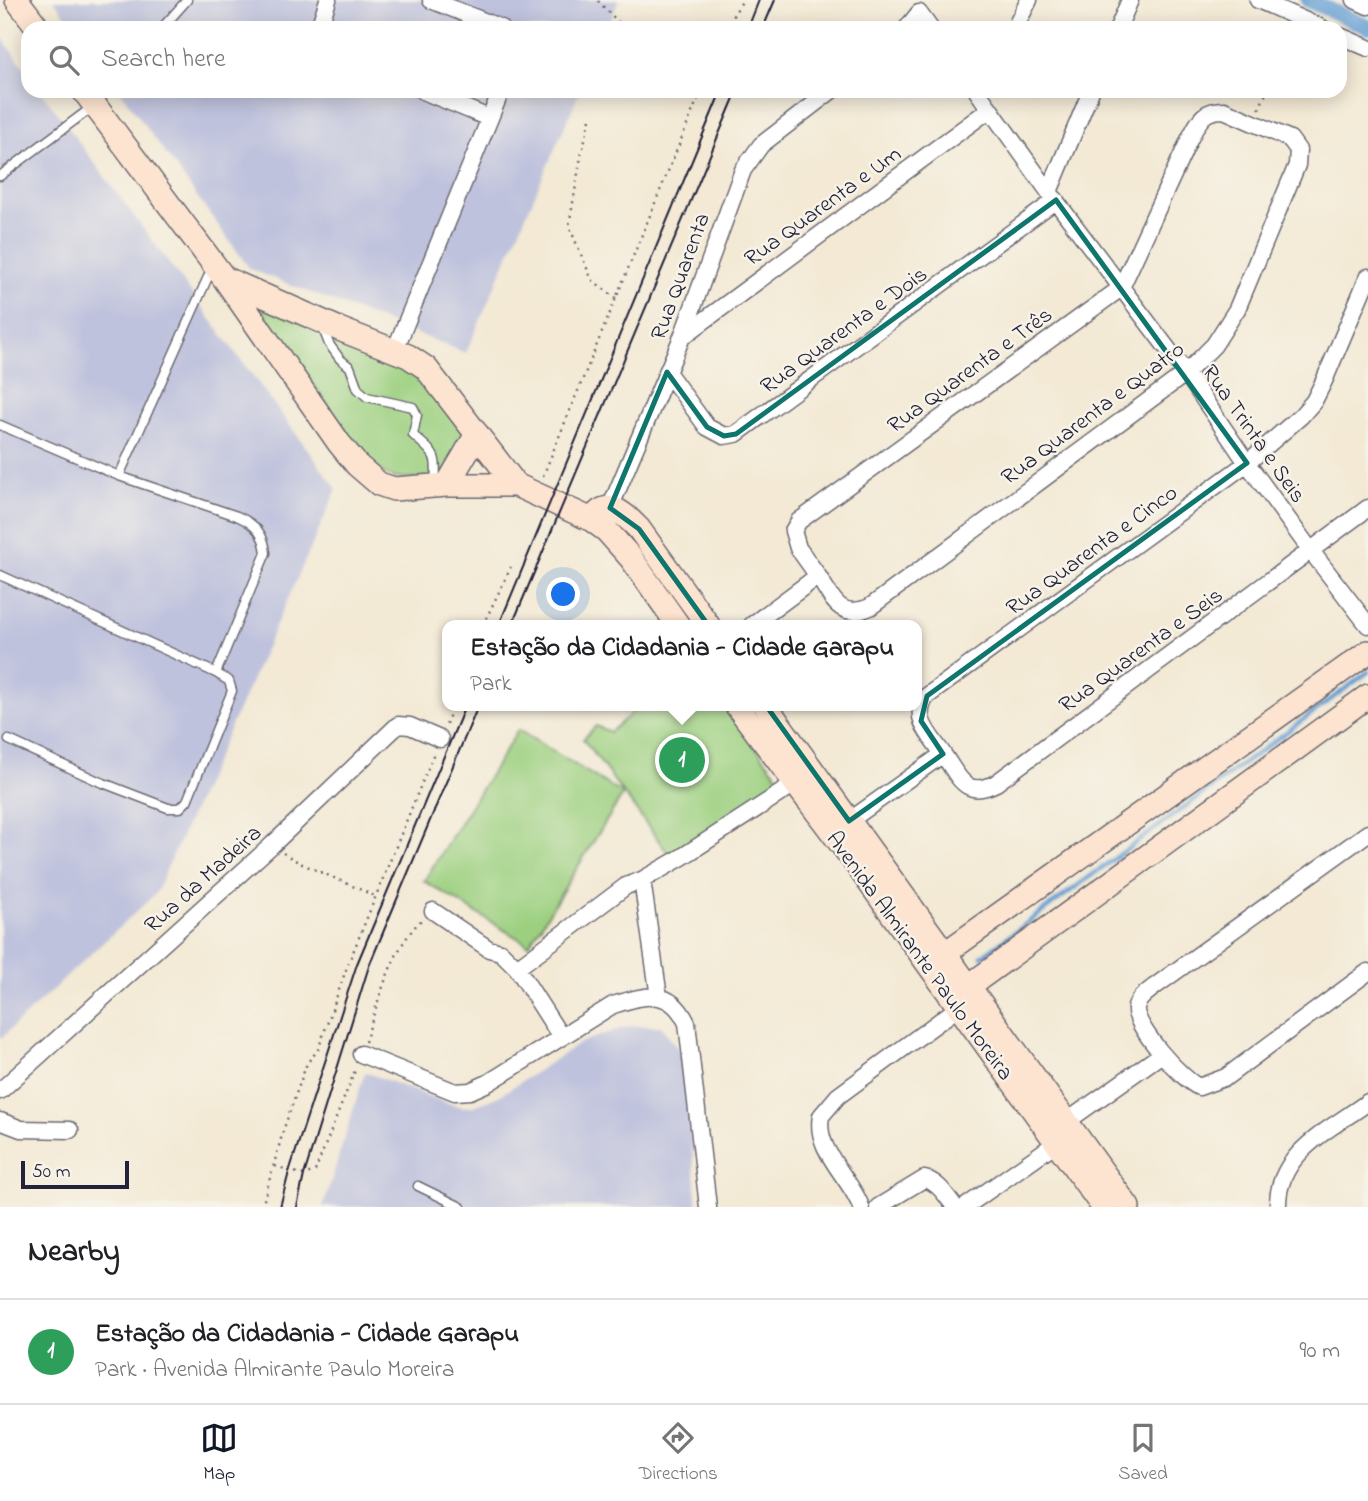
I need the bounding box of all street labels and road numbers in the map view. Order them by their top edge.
street label: Rua Quarenta e Um [738,139,909,275]
street label: Rua Quarenta [643,209,720,345]
street label: Rua Quarenta e Dois [754,259,935,403]
street label: Rua Quarenta e Três [881,300,1060,442]
street label: Rua Quarenta e Quatro [995,334,1192,494]
street label: Rua Trinta e Seis [1193,358,1313,511]
street label: Rua Quarenta e Cinco [1000,477,1185,625]
street label: Rua Quarenta e Seis [1053,580,1230,722]
street label: Rua da Madeira [138,818,270,942]
street label: Avenida Almirante Paulo Moreira [817,825,1021,1088]

